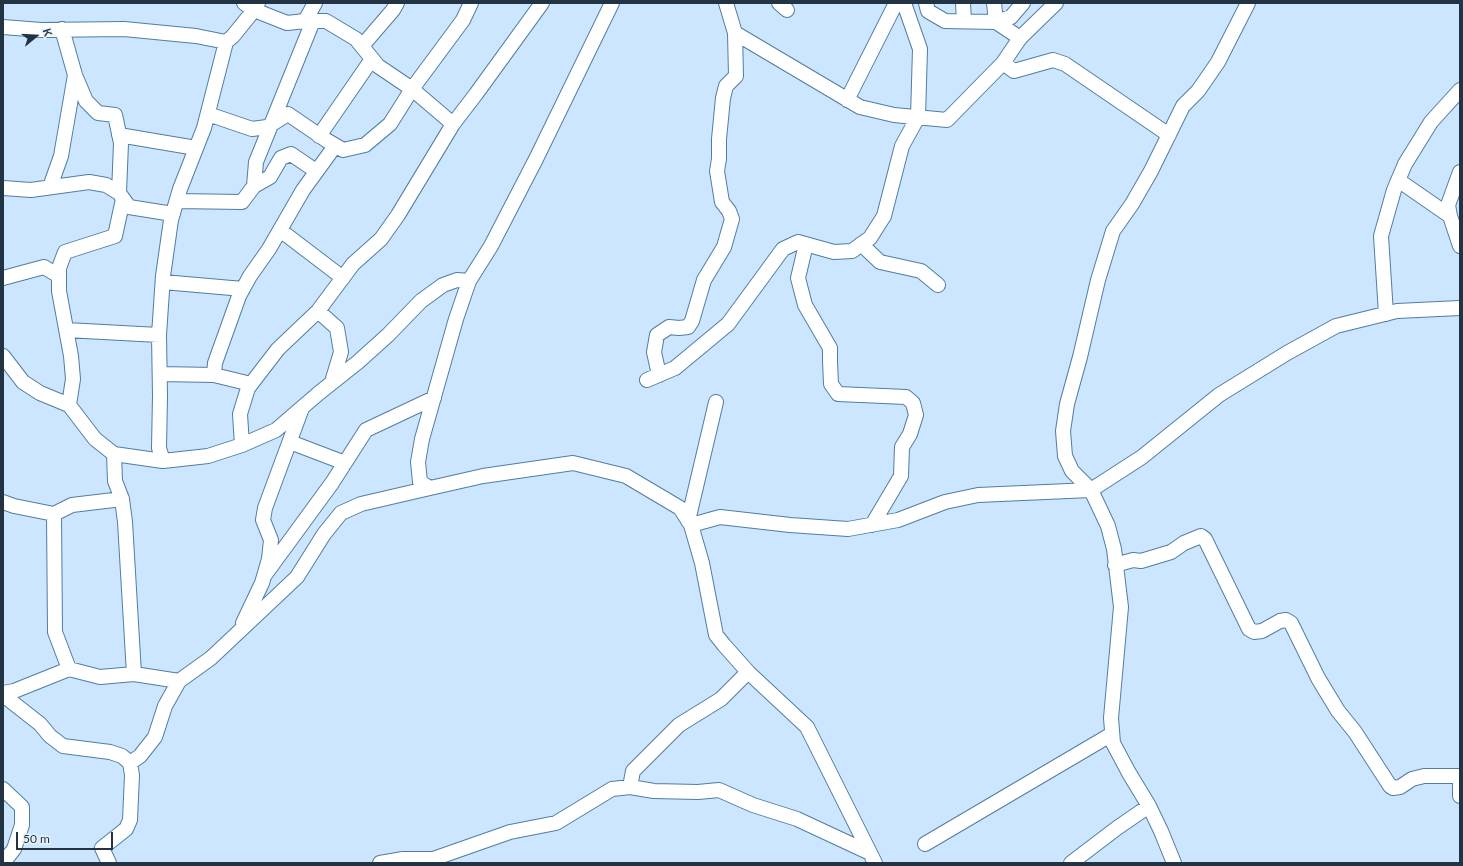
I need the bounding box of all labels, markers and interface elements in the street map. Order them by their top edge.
north arrow [16,16,56,56]
text: K [41,27,55,38]
scale bar [18,824,115,850]
text: 50 m [23,831,50,846]

